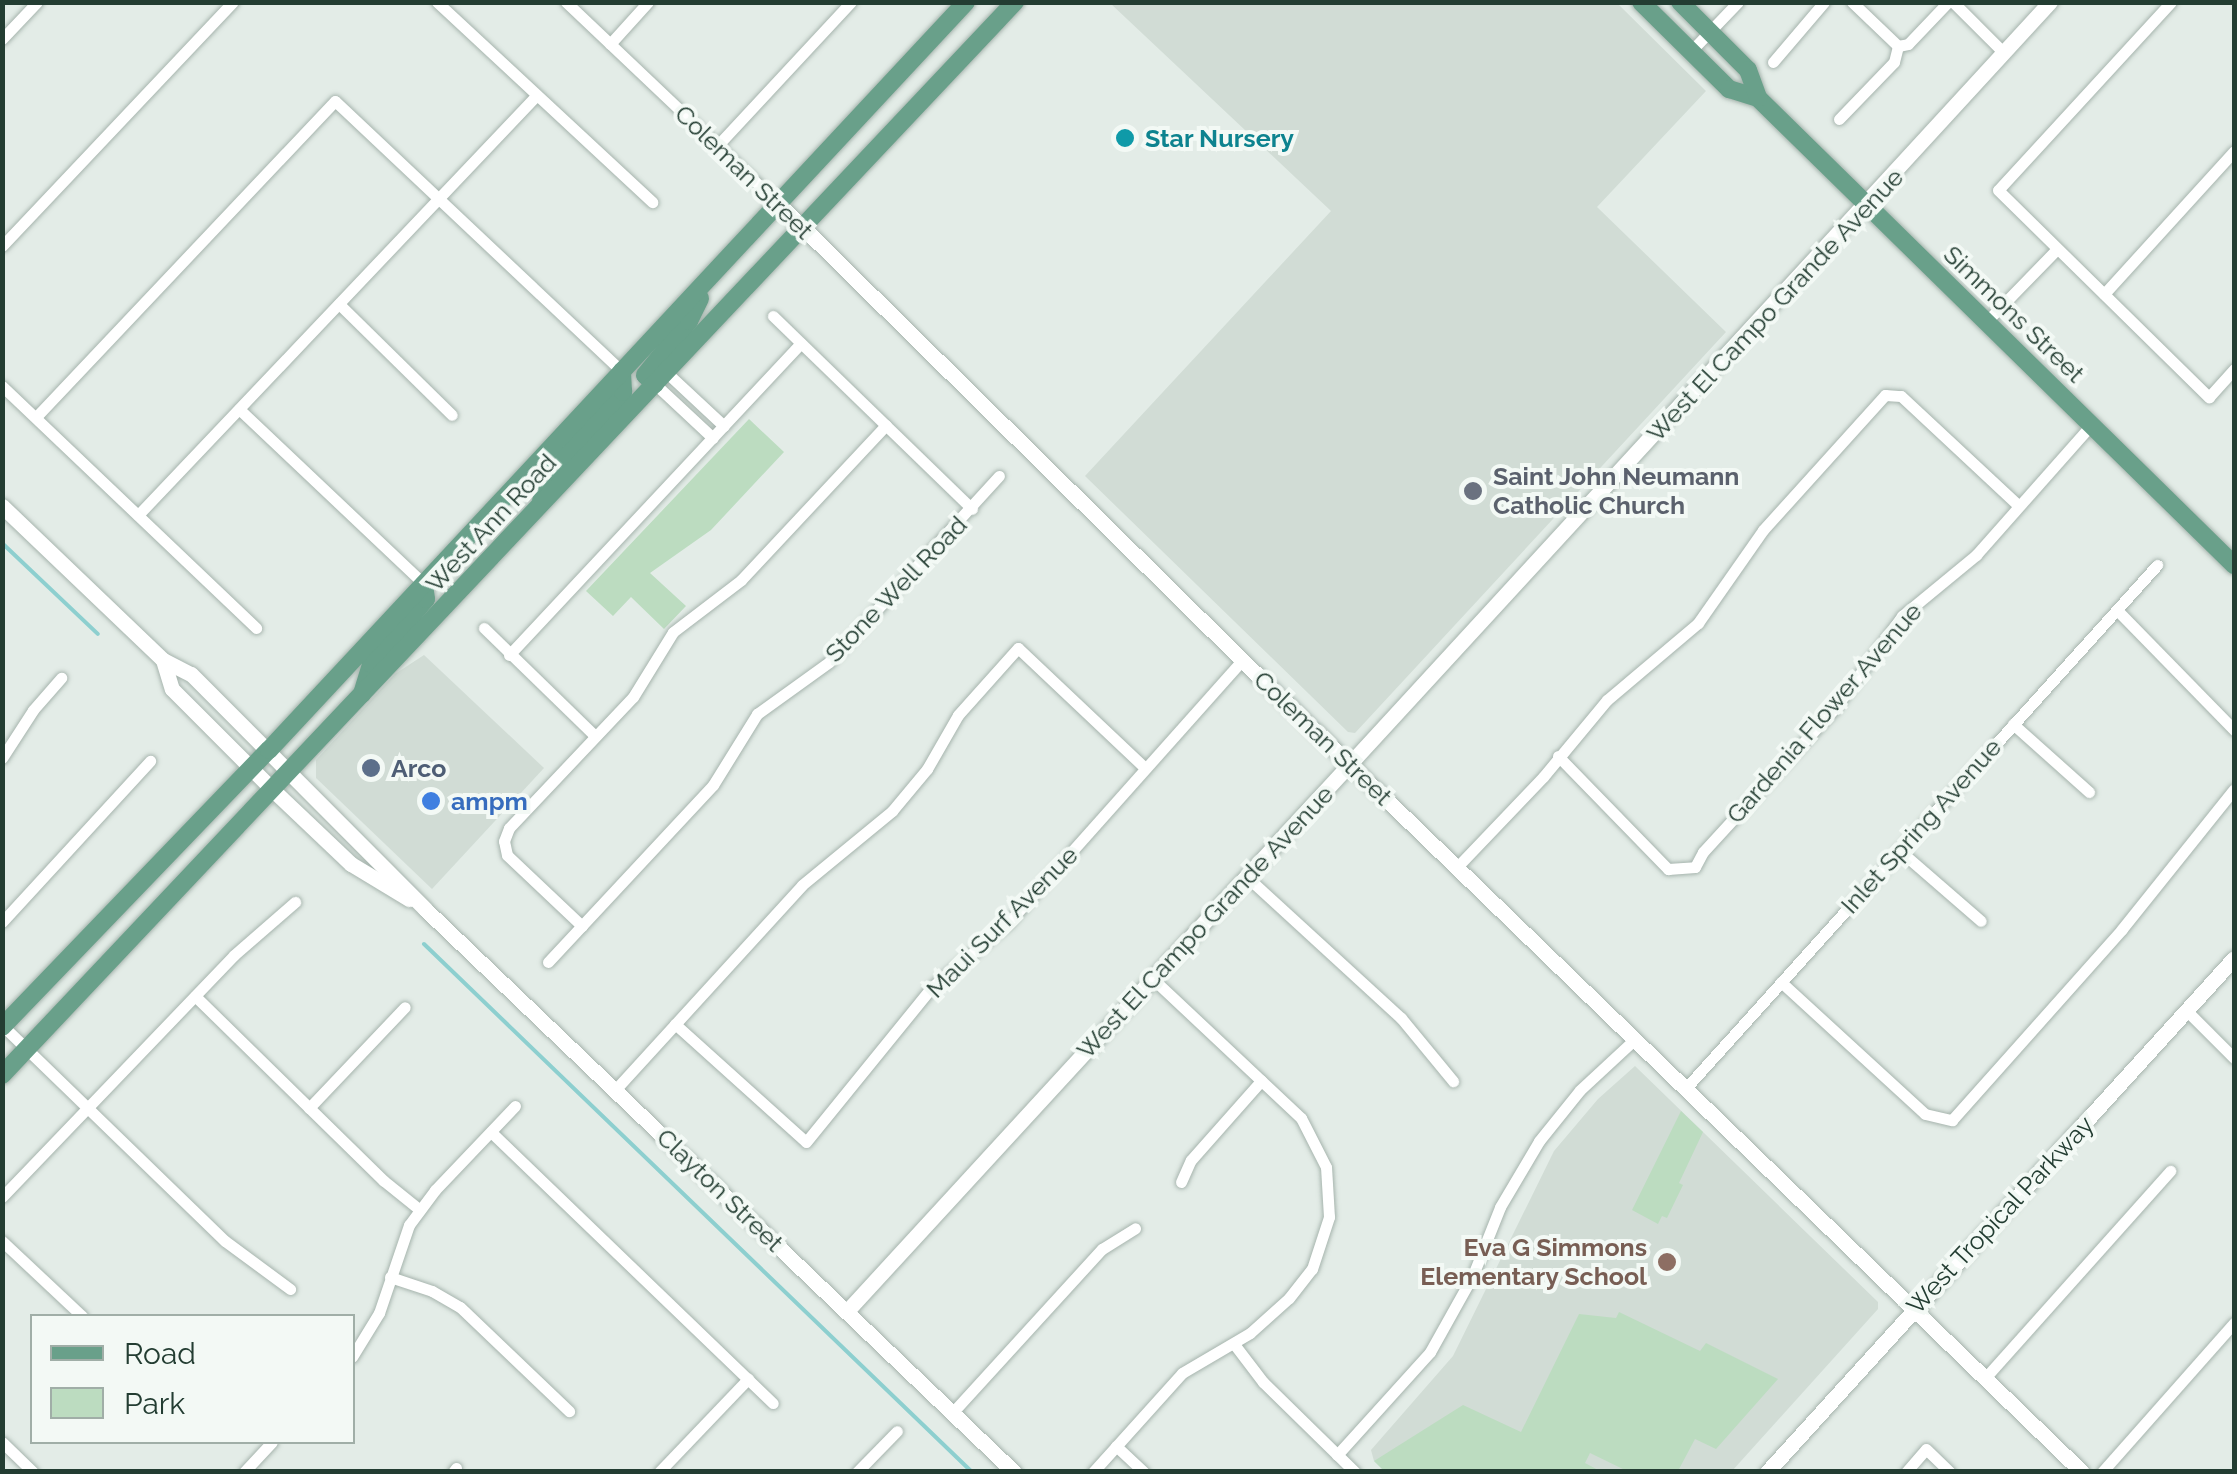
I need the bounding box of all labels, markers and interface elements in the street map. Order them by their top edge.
street label: Coleman Street [669,99,819,245]
place label: Star Nursery [1145,123,1295,153]
marker: Star Nursery [1114,127,1136,149]
street label: West El Campo Grande Avenue [1640,162,1910,448]
street label: Simmons Street [1937,239,2091,389]
street label: West Ann Road [419,448,563,598]
place label: Saint John Neumann Catholic Church [1493,462,1740,521]
marker: Saint John Neumann Catholic Church [1462,480,1484,502]
street label: Stone Well Road [818,509,974,669]
street label: Gardenia Flower Avenue [1720,596,1928,830]
street label: Coleman Street [1248,665,1398,811]
street label: Inlet Spring Avenue [1834,732,2008,920]
place label: Arco [391,753,446,783]
marker: Arco [360,757,382,779]
street label: West El Campo Grande Avenue [1070,779,1340,1065]
place label: ampm [451,786,528,816]
marker: ampm [420,790,442,812]
street label: Maui Surf Avenue [920,840,1084,1004]
street label: West Tropical Parkway [1900,1109,2100,1321]
street label: Clayton Street [651,1122,789,1258]
place label: Eva G Simmons Elementary School [1420,1233,1647,1292]
marker: Eva G Simmons Elementary School [1656,1251,1678,1273]
legend [30,1314,355,1444]
text: Road [124,1336,196,1371]
text: Park [124,1386,185,1421]

